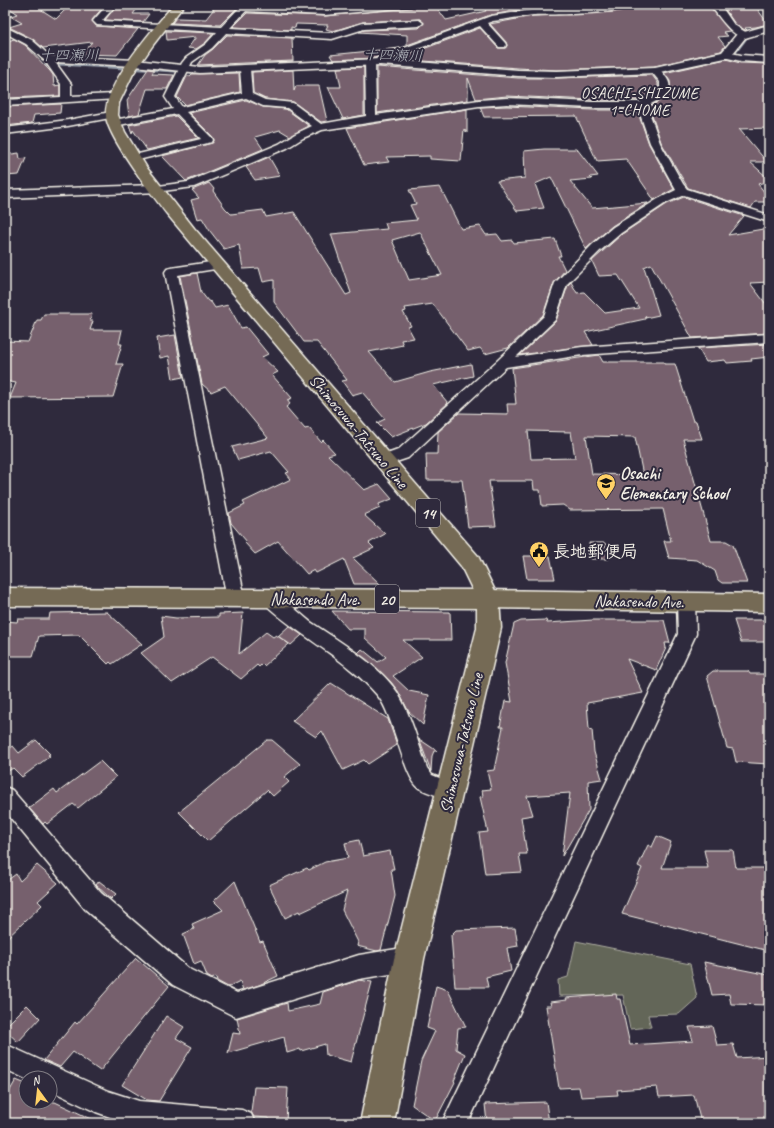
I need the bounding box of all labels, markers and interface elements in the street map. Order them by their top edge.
water label: 十四瀬川 [363,45,423,66]
water label: 十四瀬川 [39,46,99,65]
district label: OSACHI-SHIZUME 1-CHOME [581,84,700,120]
street label: Shimosuwa-Tatsuno Line [305,370,414,494]
place label: Osachi Elementary School [620,463,731,504]
school or university icon: Osachi Elementary School [595,472,617,500]
road number: 14 [416,499,440,527]
public building icon: 長地郵便局 [528,540,550,568]
place label: 長地郵便局 [553,541,638,562]
road number: 20 [375,585,399,613]
street label: Nakasendo Ave. [270,589,360,610]
street label: Nakasendo Ave. [594,590,685,613]
street label: Shimosuwa-Tatsuno Line [435,670,488,815]
north arrow [18,1070,58,1110]
text: N [30,1072,43,1088]

